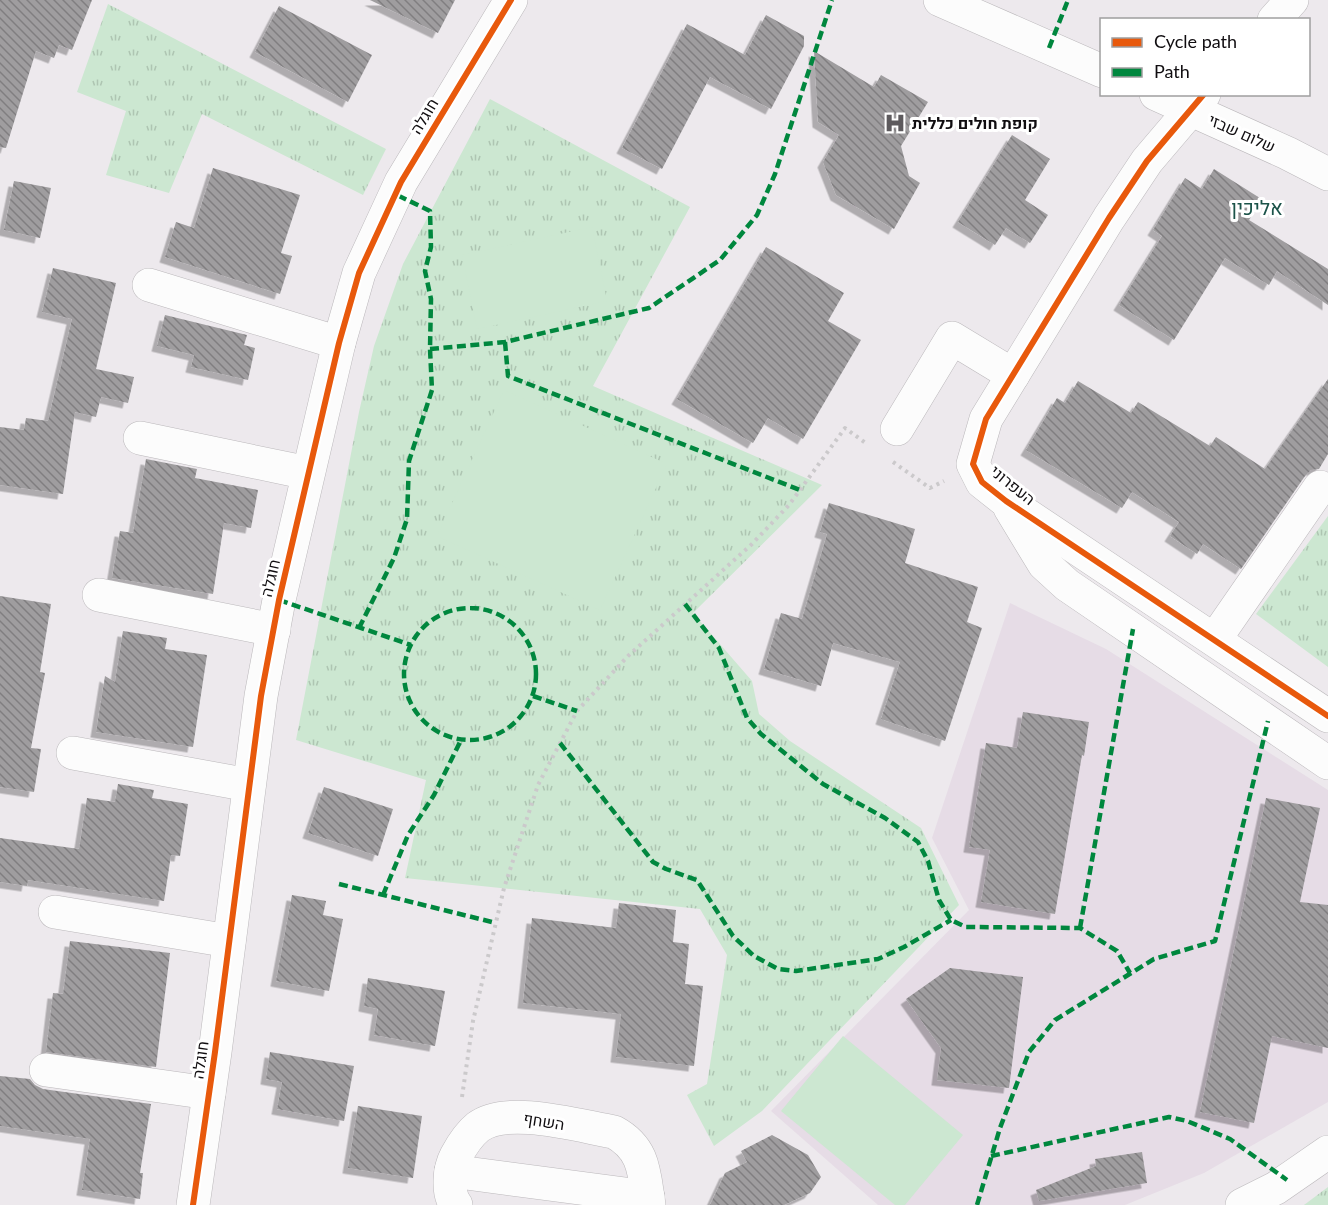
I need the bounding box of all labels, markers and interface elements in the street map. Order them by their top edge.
legend [1100,18,1310,96]
text: Cycle path [1154,30,1237,52]
text: Path [1154,60,1190,82]
street label: חוגלה [406,94,442,137]
street label: שלום שבזי [1206,109,1279,156]
hospital icon: קופת חולים כללית [883,111,907,135]
place label: קופת חולים כללית [912,113,1038,132]
district label: אליכין [1231,195,1283,219]
street label: העפרוני [987,461,1039,508]
street label: חוגלה [256,557,283,599]
street label: חוגלה [187,1040,212,1080]
street label: השחף [522,1108,566,1133]

